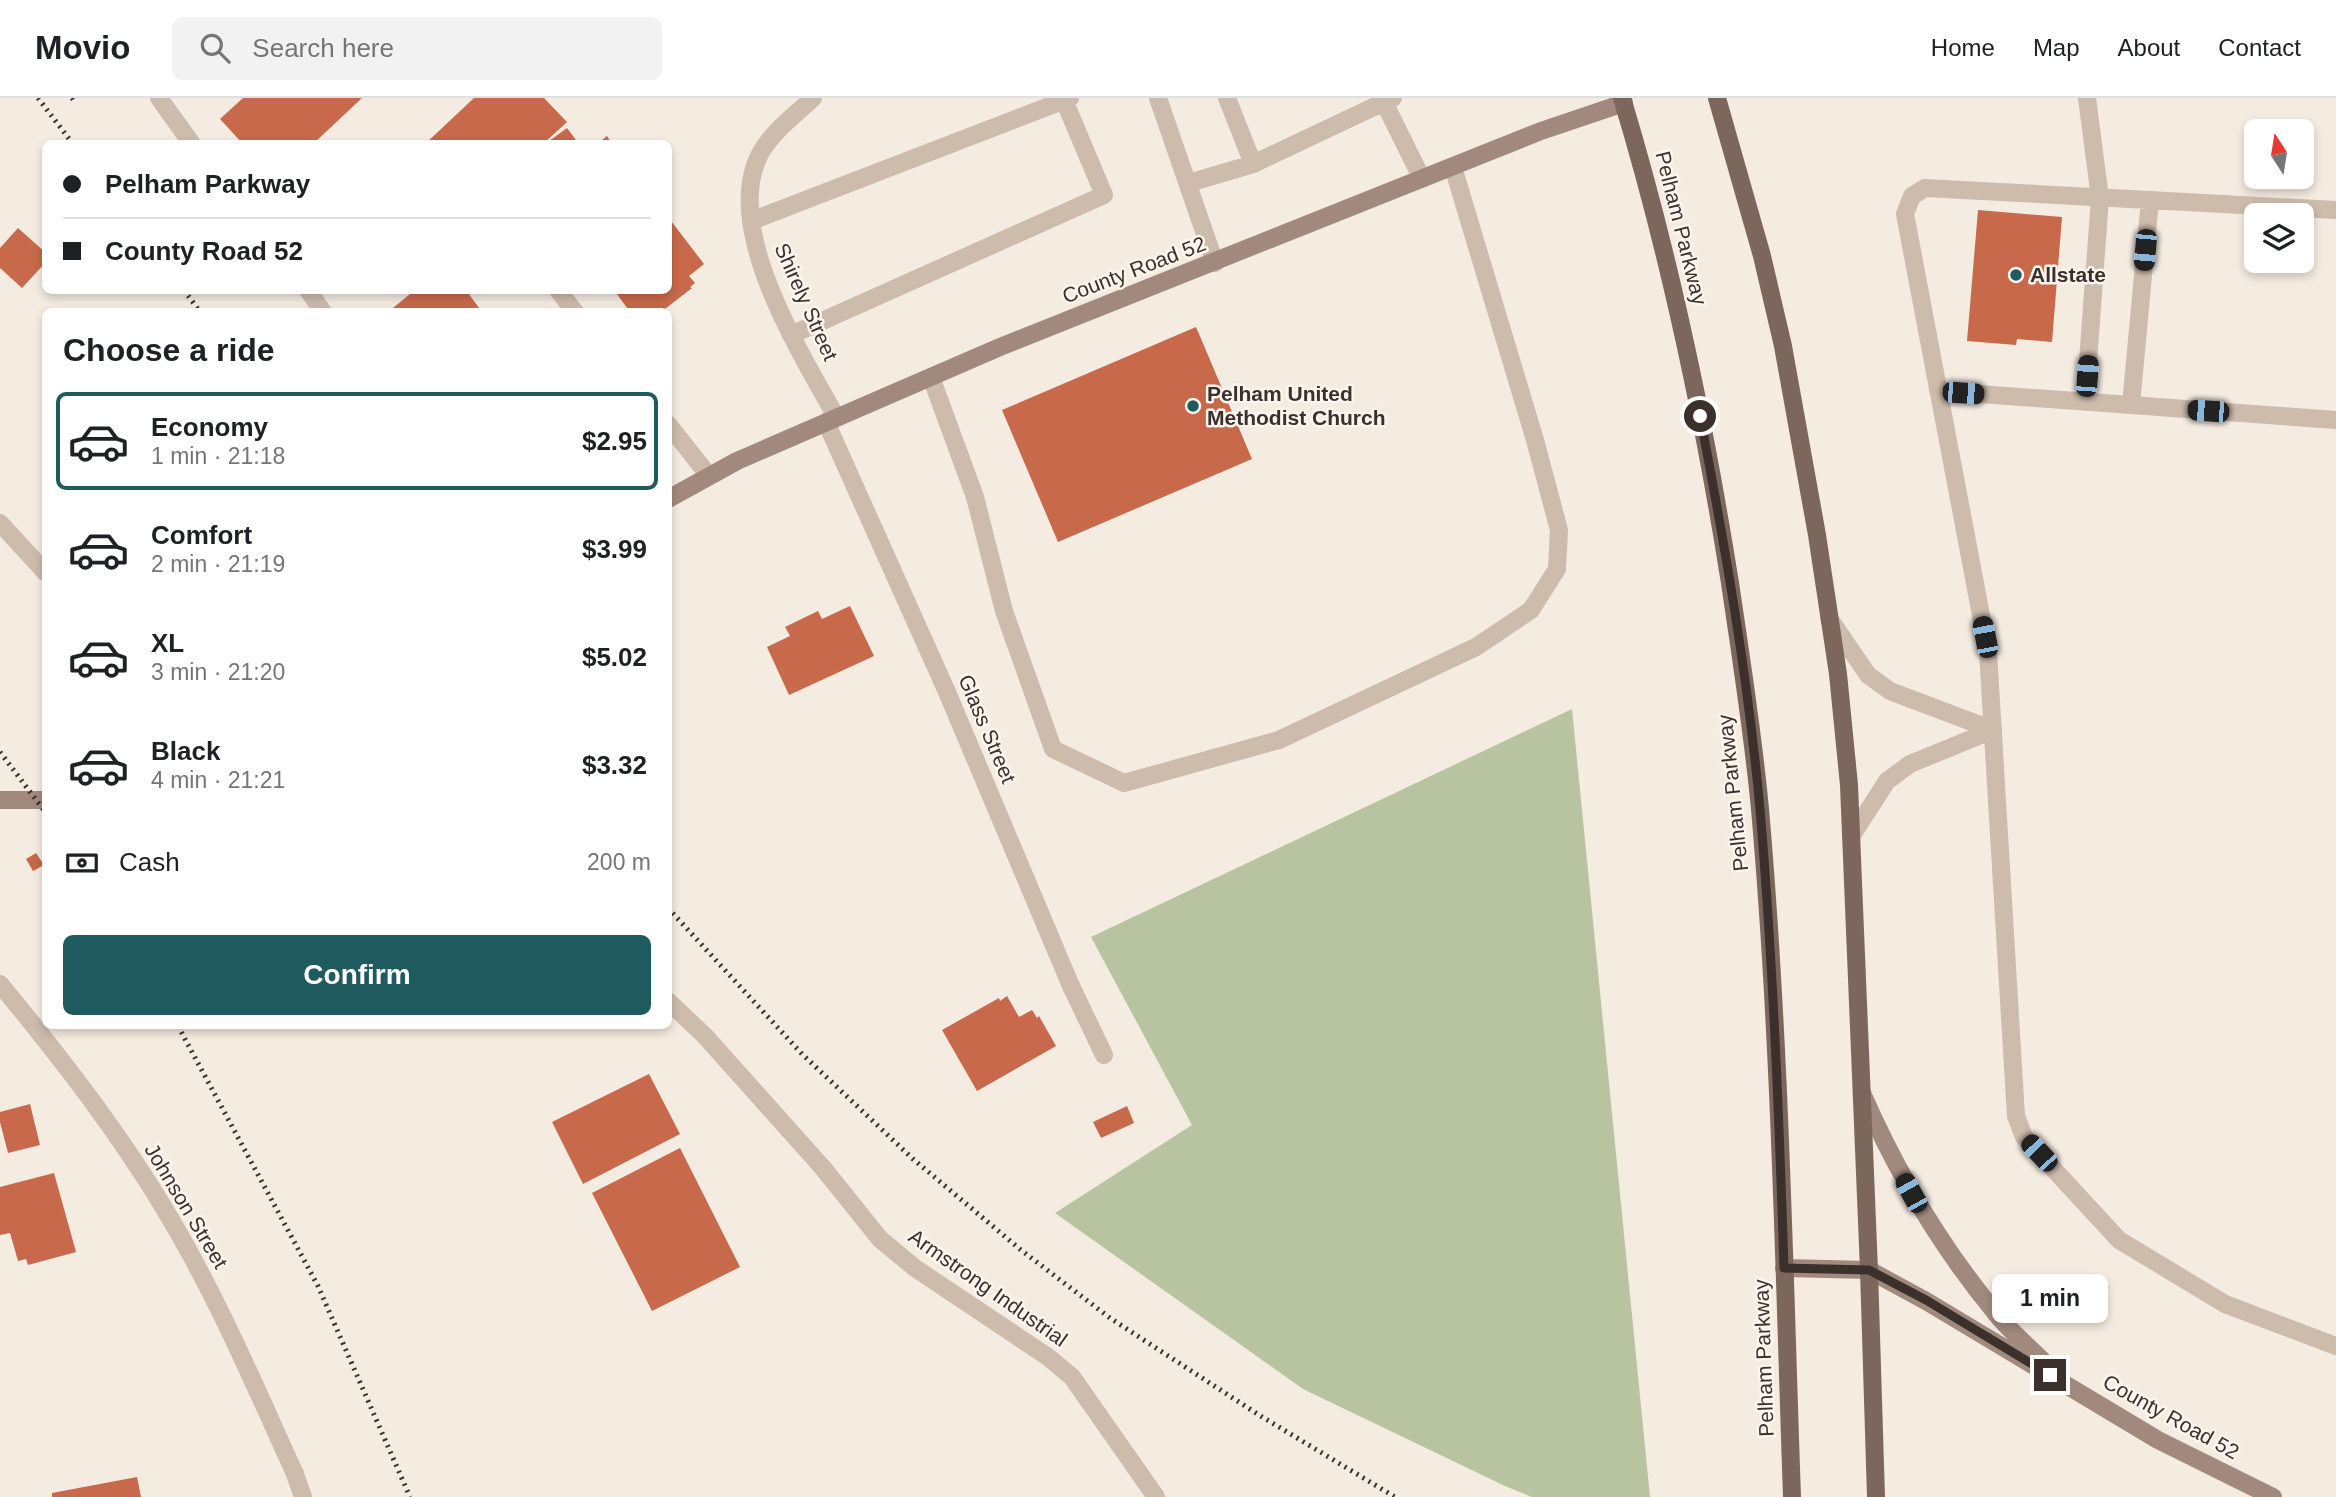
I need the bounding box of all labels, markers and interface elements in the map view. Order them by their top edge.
search box [172,17,662,80]
text: Movio [35,29,130,66]
icon: search [196,29,234,67]
text: Search here [252,33,394,63]
text: Home [1931,34,1995,61]
text: Map [2033,34,2080,61]
text: About [2118,34,2180,61]
text: Contact [2218,34,2301,61]
north arrow [2244,119,2314,189]
map controls [2244,119,2314,273]
street label: Pelham Parkway [1651,149,1712,308]
text: Pelham Parkway [105,169,310,199]
button: layers [2244,203,2314,273]
car [2133,228,2158,272]
street label: County Road 52 [1059,232,1209,307]
text: County Road 52 [105,236,303,266]
street label: Shirely Street [770,240,843,364]
place label: Allstate [2030,263,2106,286]
marker: Allstate [2008,267,2024,283]
text: Choose a ride [63,332,275,368]
car [2076,354,2099,398]
car [1942,381,1985,405]
place label: Pelham United Methodist Church [1207,382,1386,429]
marker: Pelham United Methodist Church [1185,398,1201,414]
car [2187,399,2230,423]
route start [1684,400,1716,432]
icon: car [67,410,130,473]
text: Economy [151,412,268,442]
text: $2.95 [582,426,647,456]
text: 1 min · 21:18 [151,443,285,469]
icon: car [67,518,130,581]
text: Comfort [151,520,252,550]
text: $3.99 [582,534,647,564]
text: 2 min · 21:19 [151,551,285,577]
car [1971,614,2000,660]
icon: car [67,626,130,689]
text: XL [151,628,184,658]
text: $5.02 [582,642,647,672]
text: 3 min · 21:20 [151,659,285,685]
street label: Glass Street [954,671,1021,787]
street label: Pelham Parkway [1713,713,1752,873]
icon: car [67,734,130,797]
text: Black [151,736,220,766]
text: $3.32 [582,750,647,780]
text: 4 min · 21:21 [151,767,285,793]
icon: cash [63,844,101,882]
text: Cash [119,847,180,877]
text: 200 m [587,849,651,875]
button: Confirm [63,935,651,1015]
car [2017,1130,2062,1176]
street label: Johnson Street [140,1139,233,1272]
car [1892,1170,1931,1216]
street label: Armstrong Industrial [905,1224,1072,1351]
callout: 1 min [1992,1274,2108,1322]
street label: Pelham Parkway [1749,1278,1778,1437]
text: 1 min [2020,1285,2080,1311]
route end [2034,1359,2066,1391]
street label: County Road 52 [2099,1370,2243,1463]

